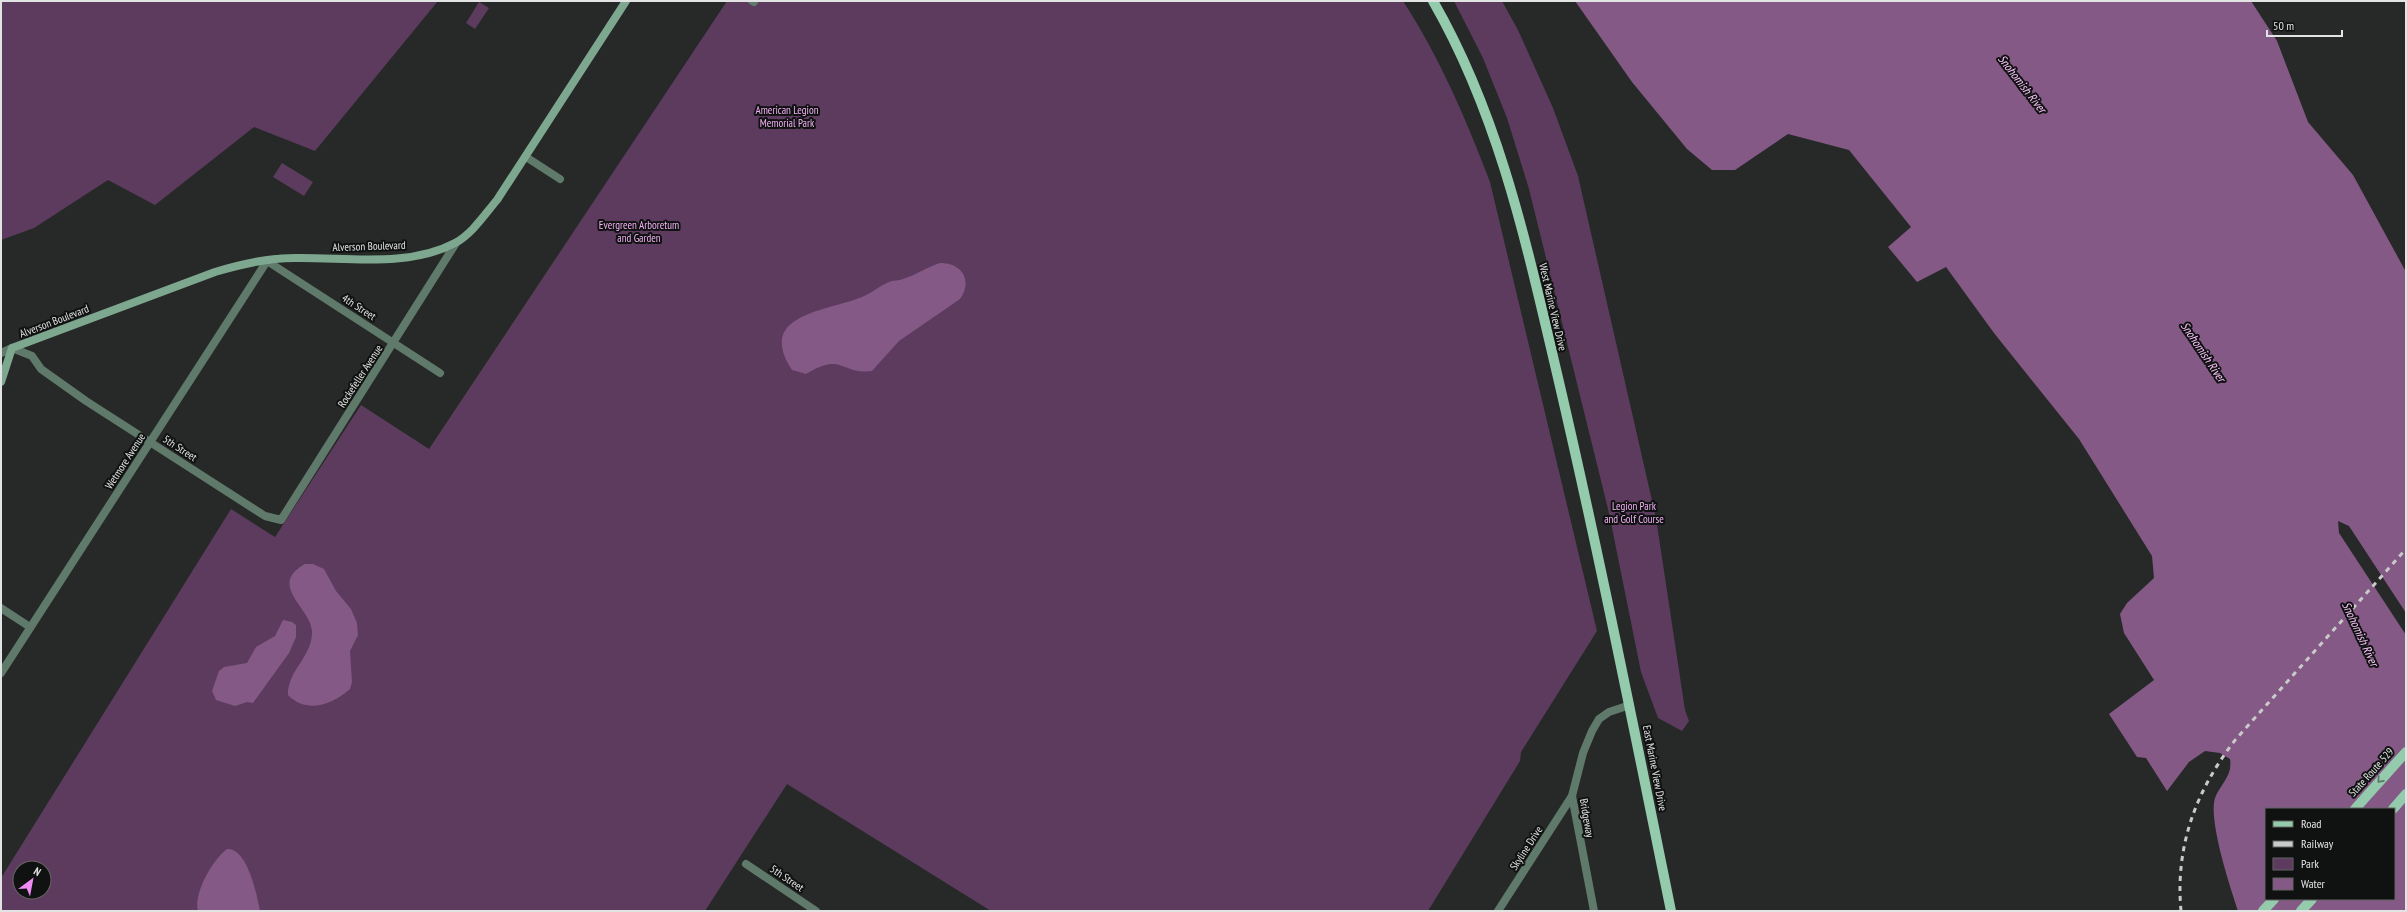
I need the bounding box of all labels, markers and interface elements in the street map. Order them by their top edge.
scale bar [2267,12,2342,38]
text: 50 m [2273,18,2294,33]
water label: Snohomish River [1995,52,2051,117]
park label: American Legion Memorial Park [755,103,819,130]
park label: Evergreen Arboretum and Garden [599,218,679,245]
street label: Alverson Boulevard [332,238,406,254]
street label: West Marine View Drive [1536,262,1570,353]
street label: 4th Street [339,291,379,323]
street label: Alverson Boulevard [17,301,91,341]
water label: Snohomish River [2178,319,2230,386]
street label: Rockefeller Avenue [335,342,386,410]
street label: Wetmore Avenue [102,430,149,492]
street label: 5th Street [160,432,200,464]
park label: Legion Park and Golf Course [1604,499,1664,526]
water label: Snohomish River [2339,599,2383,670]
street label: East Marine View Drive [1640,724,1670,812]
street label: State Route 529 [2345,745,2397,799]
one-way arrow [2378,776,2385,783]
street label: Bridgeway [1577,797,1597,840]
legend [2265,808,2395,900]
text: Road [2301,816,2321,831]
street label: Skyline Drive [1507,823,1546,873]
text: Railway [2301,836,2334,851]
text: Park [2301,856,2319,871]
north arrow [12,860,52,900]
street label: 5th Street [767,862,807,894]
text: N [31,864,44,879]
text: Water [2301,876,2326,891]

